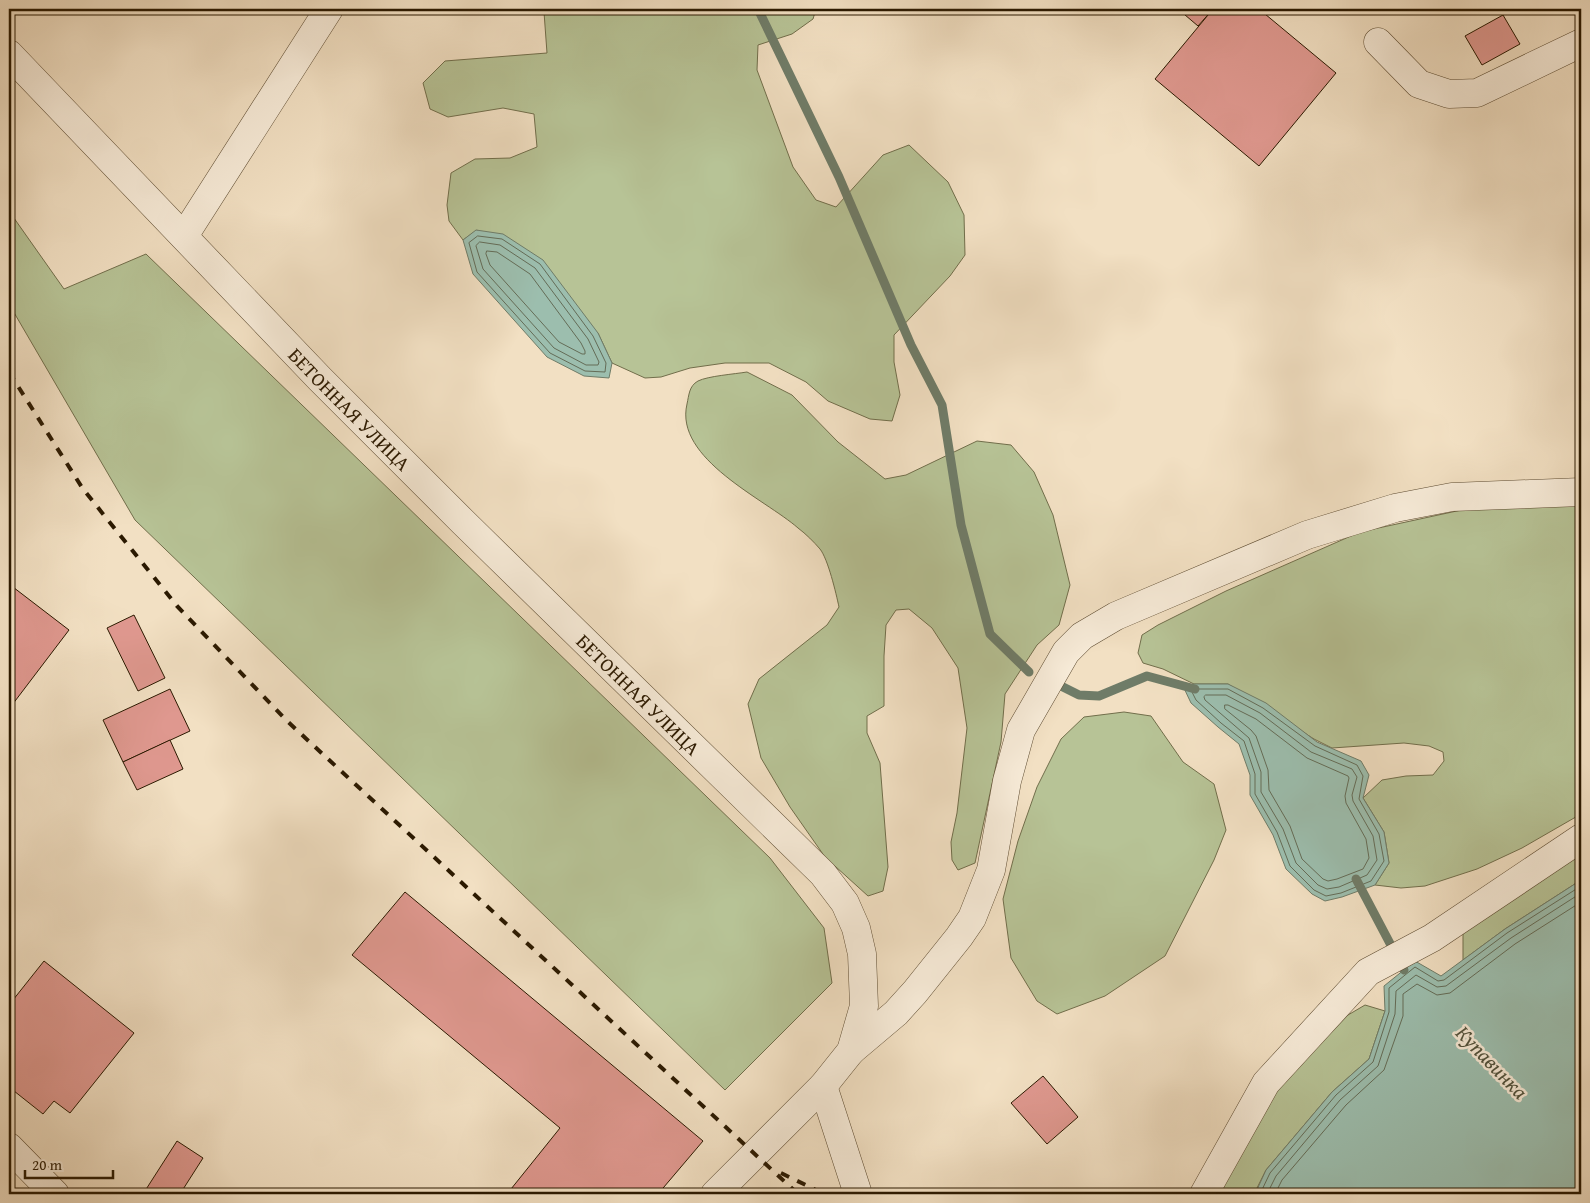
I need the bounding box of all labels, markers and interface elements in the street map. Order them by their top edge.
street label: БЕТОННАЯ УЛИЦА [282,341,418,477]
street label: БЕТОННАЯ УЛИЦА [570,627,707,761]
water label: Купавинка [1449,1018,1535,1106]
scale bar [25,1148,112,1180]
text: 20 m [32,1154,63,1175]

